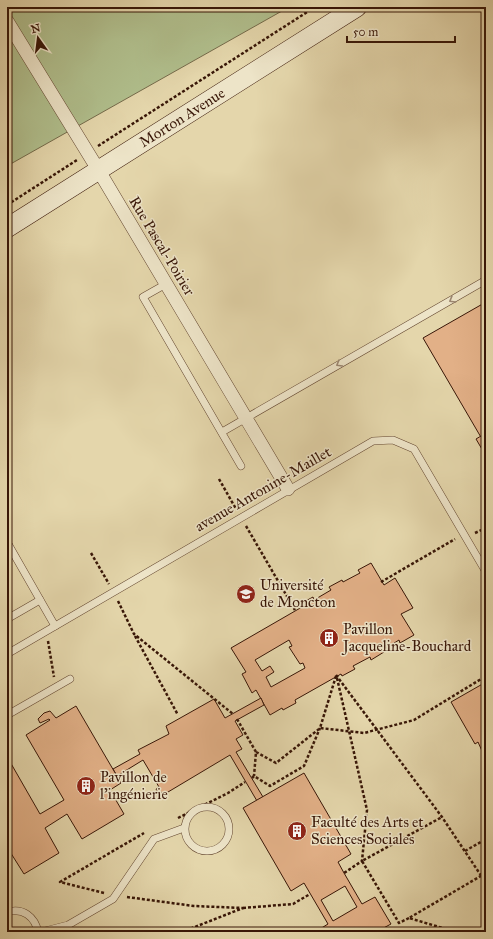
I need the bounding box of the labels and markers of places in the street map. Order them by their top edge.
place label: Université de Moncton [260,576,336,611]
school or university icon: Université de Moncton [235,583,257,605]
place label: Pavillon Jacqueline-Bouchard [341,620,472,656]
building icon: Pavillon Jacqueline-Bouchard [318,627,340,649]
place label: Pavillon de l'ingénierie [100,768,168,803]
building icon: Pavillon de l'ingénierie [75,775,97,797]
place label: Faculté des Arts et Sciences Sociales [311,813,424,848]
building icon: Faculté des Arts et Sciences Sociales [286,820,308,842]

